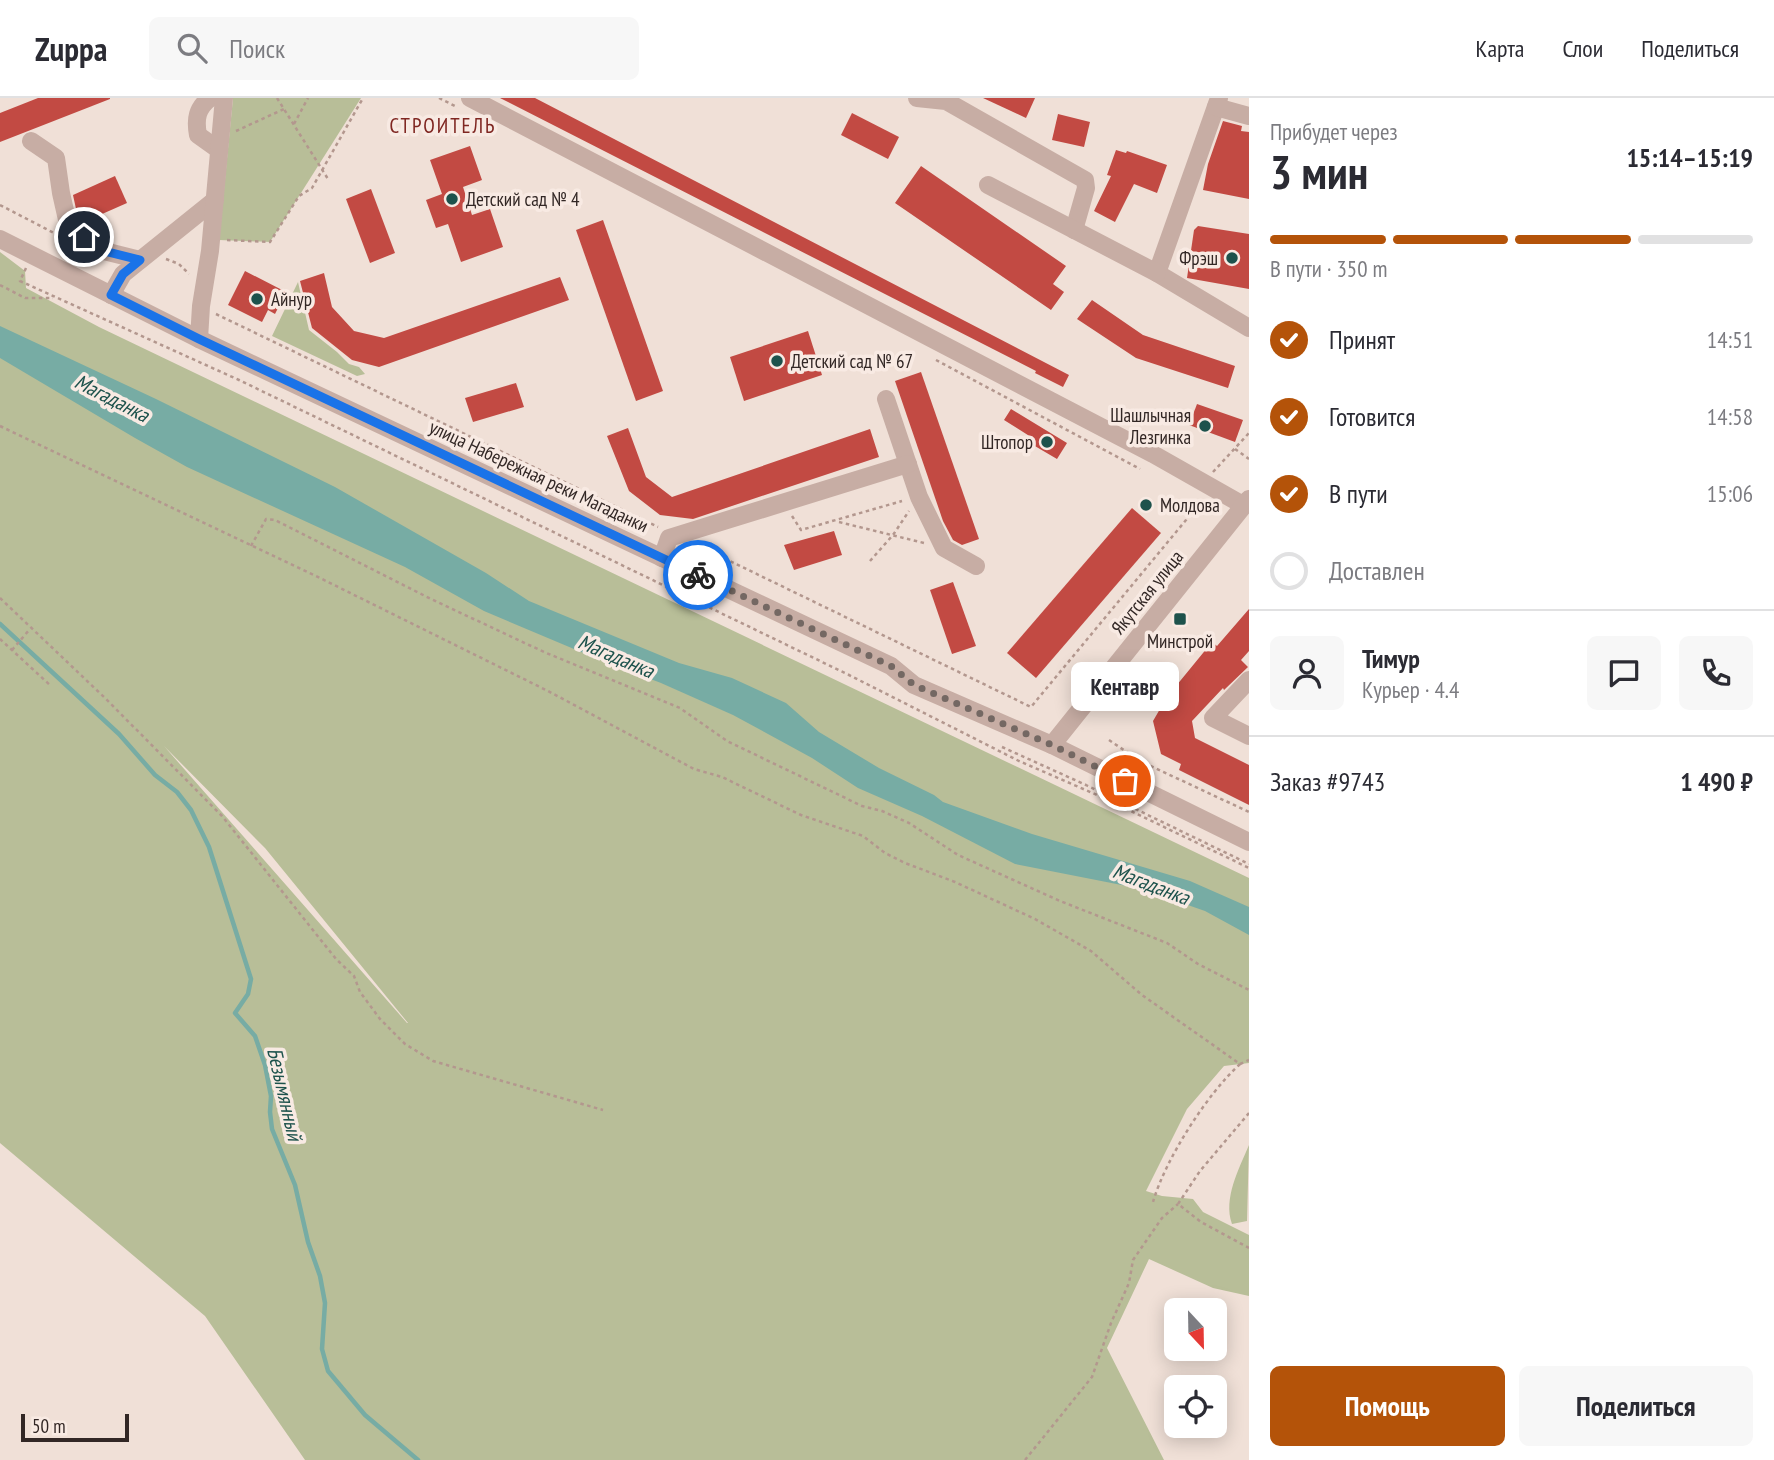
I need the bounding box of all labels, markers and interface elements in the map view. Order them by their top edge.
search box [149,17,639,80]
text: Zuppa [35,27,107,70]
icon: search [173,29,211,67]
text: Поиск [229,32,285,65]
text: Карта [1476,33,1524,64]
text: Слои [1562,33,1603,64]
text: Поделиться [1641,33,1739,64]
district label: СТРОИТЕЛЬ [390,112,497,139]
text: Прибудет через [1270,117,1398,146]
text: 15:14–15:19 [1626,141,1753,174]
text: 3 мин [1270,142,1368,202]
place label: Детский сад № 4 [466,187,580,211]
marker: Детский сад № 4 [444,191,460,207]
pin [54,207,114,267]
icon: home [65,218,103,256]
place label: Фрэш [1179,246,1218,270]
marker: Фрэш [1224,250,1240,266]
text: В пути · 350 m [1270,254,1387,283]
place label: Айнур [271,287,312,311]
marker: Айнур [249,291,265,307]
icon: check [1270,321,1308,359]
text: Принят [1329,323,1395,356]
text: 14:51 [1707,325,1753,354]
place label: Детский сад № 67 [791,349,913,373]
marker: Детский сад № 67 [769,353,785,369]
water label: Магаданка [70,368,155,429]
icon: check [1270,398,1308,436]
text: Готовится [1329,400,1415,433]
text: 14:58 [1707,402,1753,431]
place label: Шашлычная Лезгинка [1110,403,1191,449]
street label: улица Набережная реки Магаданки [426,415,652,537]
marker: Шашлычная Лезгинка [1197,418,1213,434]
place label: Штопор [981,430,1033,454]
marker: Штопор [1039,434,1055,450]
icon: check [1270,475,1308,513]
text: В пути [1329,477,1388,510]
text: 15:06 [1707,479,1753,508]
place label: Молдова [1160,493,1220,517]
marker: Молдова [1138,497,1154,513]
courier [663,540,733,610]
street label: Якутская улица [1106,545,1188,639]
text: Доставлен [1329,554,1425,587]
icon: bike [679,556,717,594]
marker: Минстрой [1172,611,1188,627]
water label: Магаданка [574,628,659,685]
place label: Минстрой [1147,629,1213,653]
button: person [1270,636,1344,710]
button: chat [1587,636,1661,710]
button: phone [1679,636,1753,710]
text: Тимур [1362,642,1420,675]
callout: Кентавр [1071,662,1179,711]
text: Кентавр [1091,672,1159,701]
text: Курьер · 4.4 [1362,675,1459,704]
pin [1095,751,1155,811]
icon: bag [1106,762,1144,800]
text: Заказ #9743 [1270,765,1385,798]
text: 1 490 ₽ [1680,765,1753,798]
water label: Магаданка [1109,857,1195,911]
water label: Безымянный [261,1045,309,1145]
north arrow [1164,1298,1227,1362]
map controls [1164,1298,1227,1438]
button: Помощь [1270,1366,1505,1446]
button: Поделиться [1519,1366,1753,1446]
button: locate [1164,1375,1227,1438]
scale bar [21,1411,130,1443]
text: 50 m [32,1414,66,1438]

